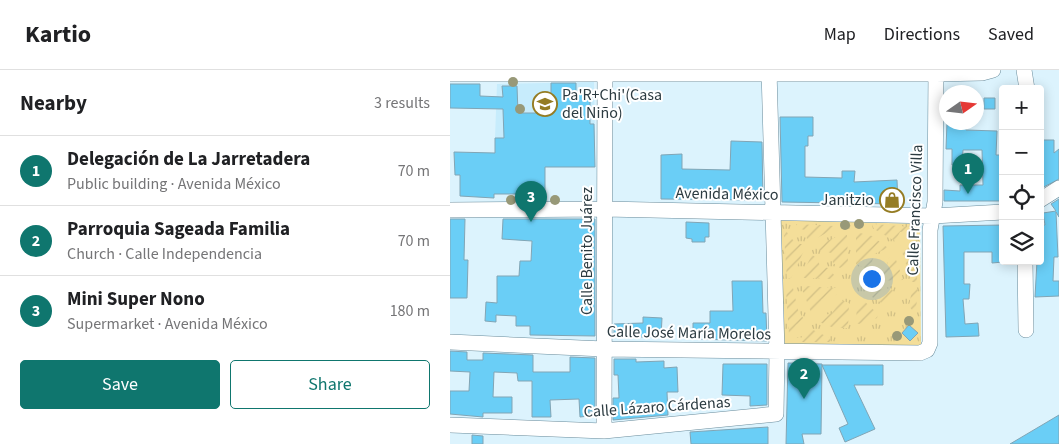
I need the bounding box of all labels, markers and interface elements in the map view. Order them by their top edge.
text: Kartio [25,17,91,52]
text: Map [824,22,856,47]
text: Directions [884,22,960,47]
text: Saved [988,22,1034,47]
place label: Pa'R+Chi'(Casa del Niño) [562,84,662,124]
north arrow [939,85,984,130]
map controls [999,85,1044,265]
button: + [999,85,1044,130]
text: Nearby [20,88,87,118]
school or university icon: Pa'R+Chi'(Casa del Niño) [532,91,558,117]
text: 3 results [374,92,430,114]
button: − [999,130,1044,175]
street label: Calle Francisco Villa [902,144,928,276]
text: Delegación de La Jarretadera [67,146,310,173]
pin: 1 [952,153,984,194]
text: 1 [32,160,40,182]
text: 70 m [398,160,430,182]
text: Public building · Avenida México [67,173,281,195]
button: locate [999,175,1044,220]
pin: 3 [515,181,547,222]
street label: Avenida México [675,182,779,206]
street label: Calle Benito Juárez [576,187,598,315]
shop icon: Janitzio [879,187,905,213]
place label: Janitzio [821,189,874,211]
text: Parroquia Sageada Familia [67,216,290,243]
button: layers [999,220,1044,265]
text: 2 [32,230,40,252]
text: 70 m [398,230,430,252]
text: Church · Calle Independencia [67,243,262,265]
your location [859,266,885,292]
text: Mini Super Nono [67,286,205,313]
text: 3 [32,300,40,322]
text: 180 m [390,300,430,322]
text: Supermarket · Avenida México [67,313,268,335]
street label: Calle José María Morelos [607,321,772,345]
pin: 2 [788,358,820,399]
button: Save [20,360,220,409]
button: Share [230,360,430,409]
street label: Calle Lázaro Cárdenas [583,391,731,423]

